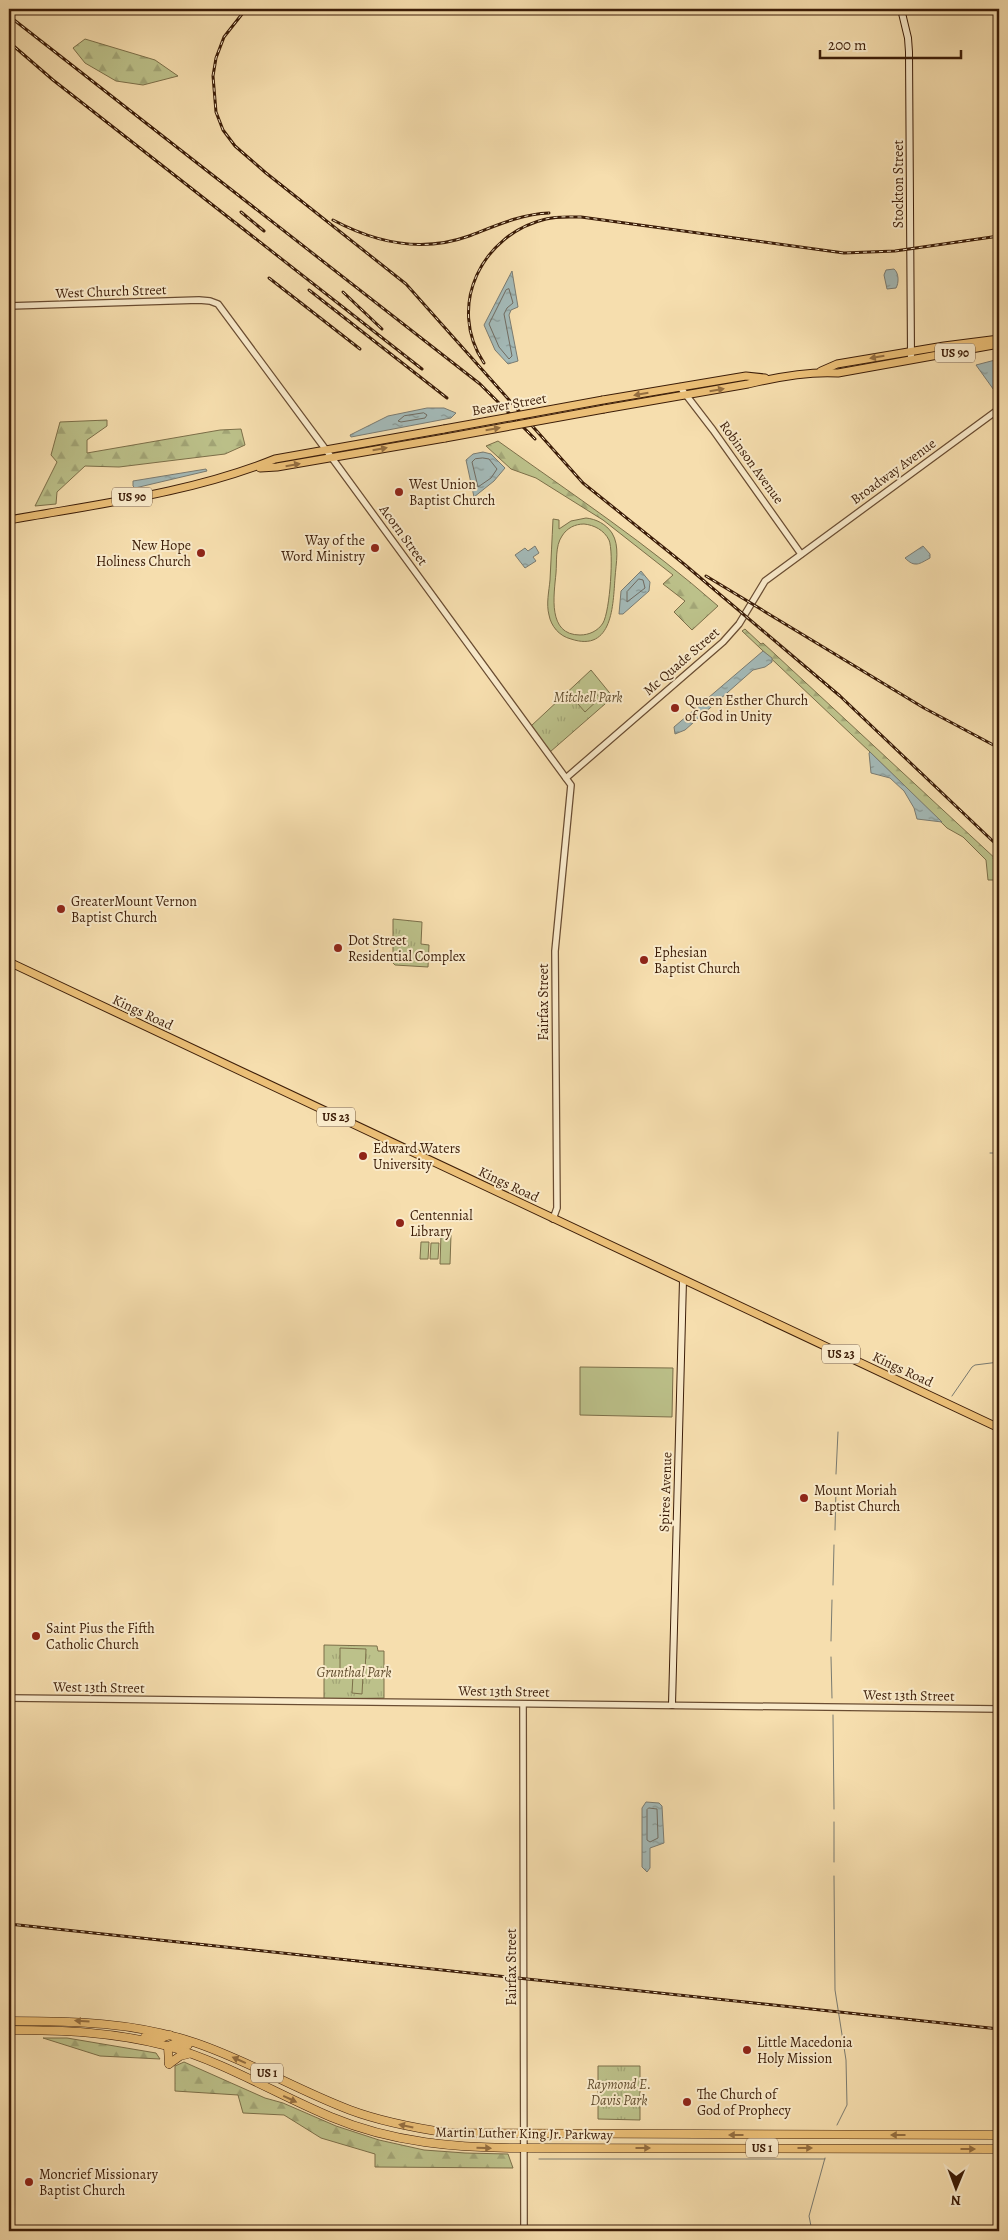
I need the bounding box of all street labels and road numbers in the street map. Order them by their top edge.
street label: Stockton Street [889,139,908,228]
street label: West Church Street [54,280,167,303]
road number: US 90 [935,343,975,362]
street label: Beaver Street [470,389,548,420]
street label: Robinson Avenue [715,417,788,508]
street label: Broadway Avenue [847,434,940,509]
road number: US 90 [112,488,152,507]
street label: Acorn Street [374,500,432,570]
street label: Mc Quade Street [639,623,724,700]
street label: Fairfax Street [534,963,553,1041]
street label: Kings Road [109,990,177,1035]
road number: US 23 [317,1108,355,1126]
street label: Kings Road [475,1162,543,1207]
road number: US 23 [822,1345,860,1364]
street label: Kings Road [869,1347,937,1392]
street label: Spires Avenue [655,1452,676,1533]
street label: West 13th Street [52,1677,145,1698]
street label: West 13th Street [457,1681,550,1702]
street label: West 13th Street [862,1685,955,1706]
street label: Fairfax Street [502,1928,521,2006]
road number: US 1 [251,2064,283,2082]
street label: Martin Luther King Jr. Parkway [435,2122,614,2145]
road number: US 1 [746,2138,778,2158]

